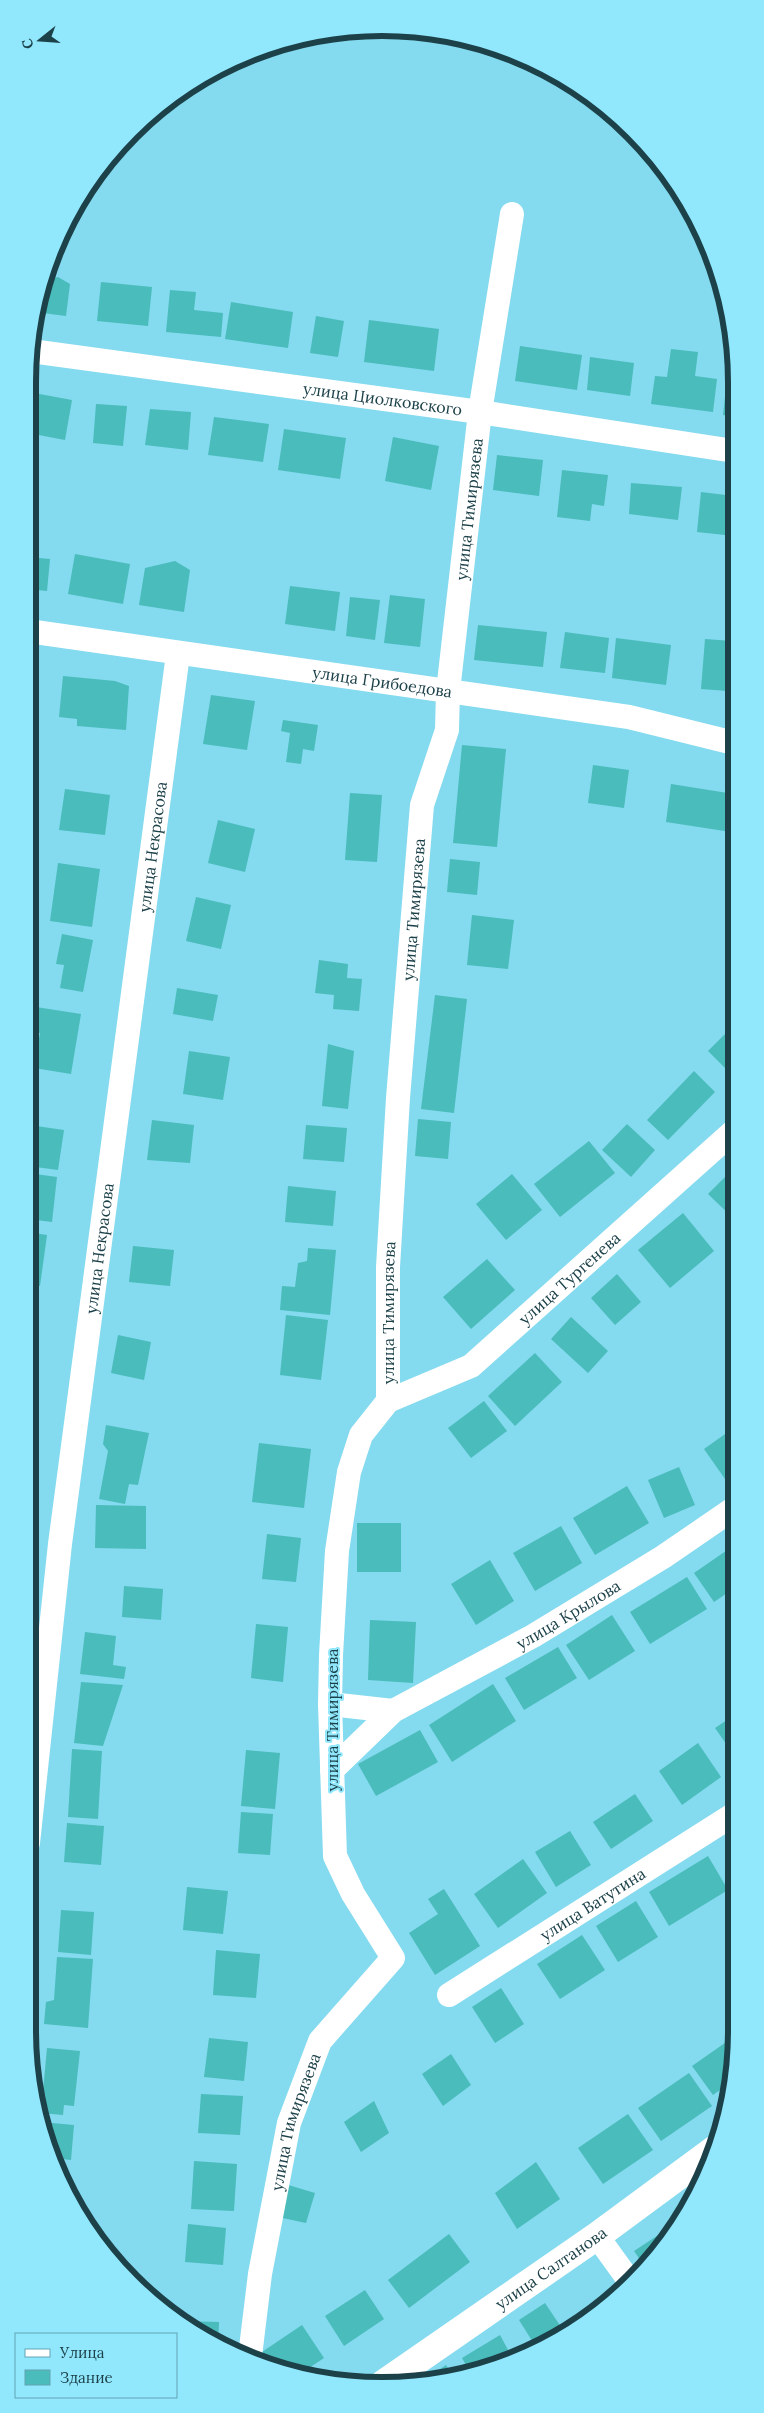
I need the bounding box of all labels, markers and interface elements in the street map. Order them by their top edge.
north arrow [15,15,65,65]
text: С [17,36,38,51]
street label: улица Циолковского [302,378,463,419]
street label: улица Тимирязева [451,437,487,581]
street label: улица Грибоедова [311,662,454,702]
street label: улица Некрасова [134,780,171,914]
street label: улица Тимирязева [398,837,429,982]
street label: улица Некрасова [81,1182,118,1315]
street label: улица Тургенева [514,1227,624,1329]
street label: улица Тимирязева [378,1240,400,1384]
street label: улица Крылова [513,1575,624,1653]
street label: улица Тимирязева [322,1649,342,1791]
street label: улица Ватутина [536,1863,649,1945]
street label: улица Тимирязева [266,2050,325,2193]
street label: улица Салтанова [491,2222,611,2314]
legend [15,2333,178,2398]
text: Улица [59,2343,105,2362]
text: Здание [60,2368,113,2387]

